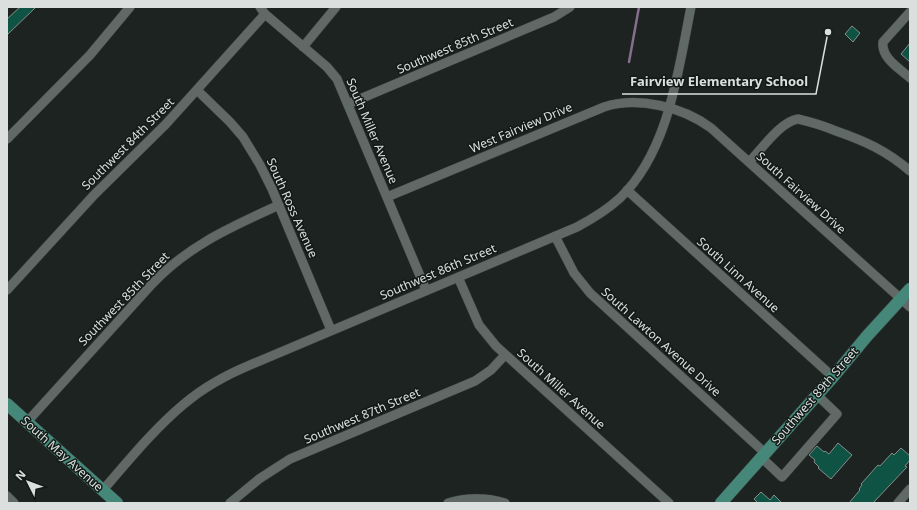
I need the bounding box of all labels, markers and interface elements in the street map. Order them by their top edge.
street label: Southwest 85th Street [394,13,516,78]
callout: Fairview Elementary School [622,69,816,94]
text: Fairview Elementary School [630,72,808,90]
street label: South Miller Avenue [343,75,403,186]
street label: Southwest 84th Street [78,93,178,194]
street label: West Fairview Drive [467,98,575,157]
street label: South Fairview Drive [753,148,850,238]
street label: South Ross Avenue [263,155,322,261]
street label: South Linn Avenue [693,233,783,316]
street label: Southwest 86th Street [377,239,499,304]
street label: Southwest 85th Street [74,247,173,349]
street label: South Lawton Avenue Drive [598,283,725,400]
street label: Southwest 89th Street [767,343,862,448]
street label: South Miller Avenue [514,344,609,433]
street label: Southwest 87th Street [301,383,423,448]
street label: South May Avenue [18,412,107,495]
north arrow [8,462,48,502]
text: N [12,467,29,483]

